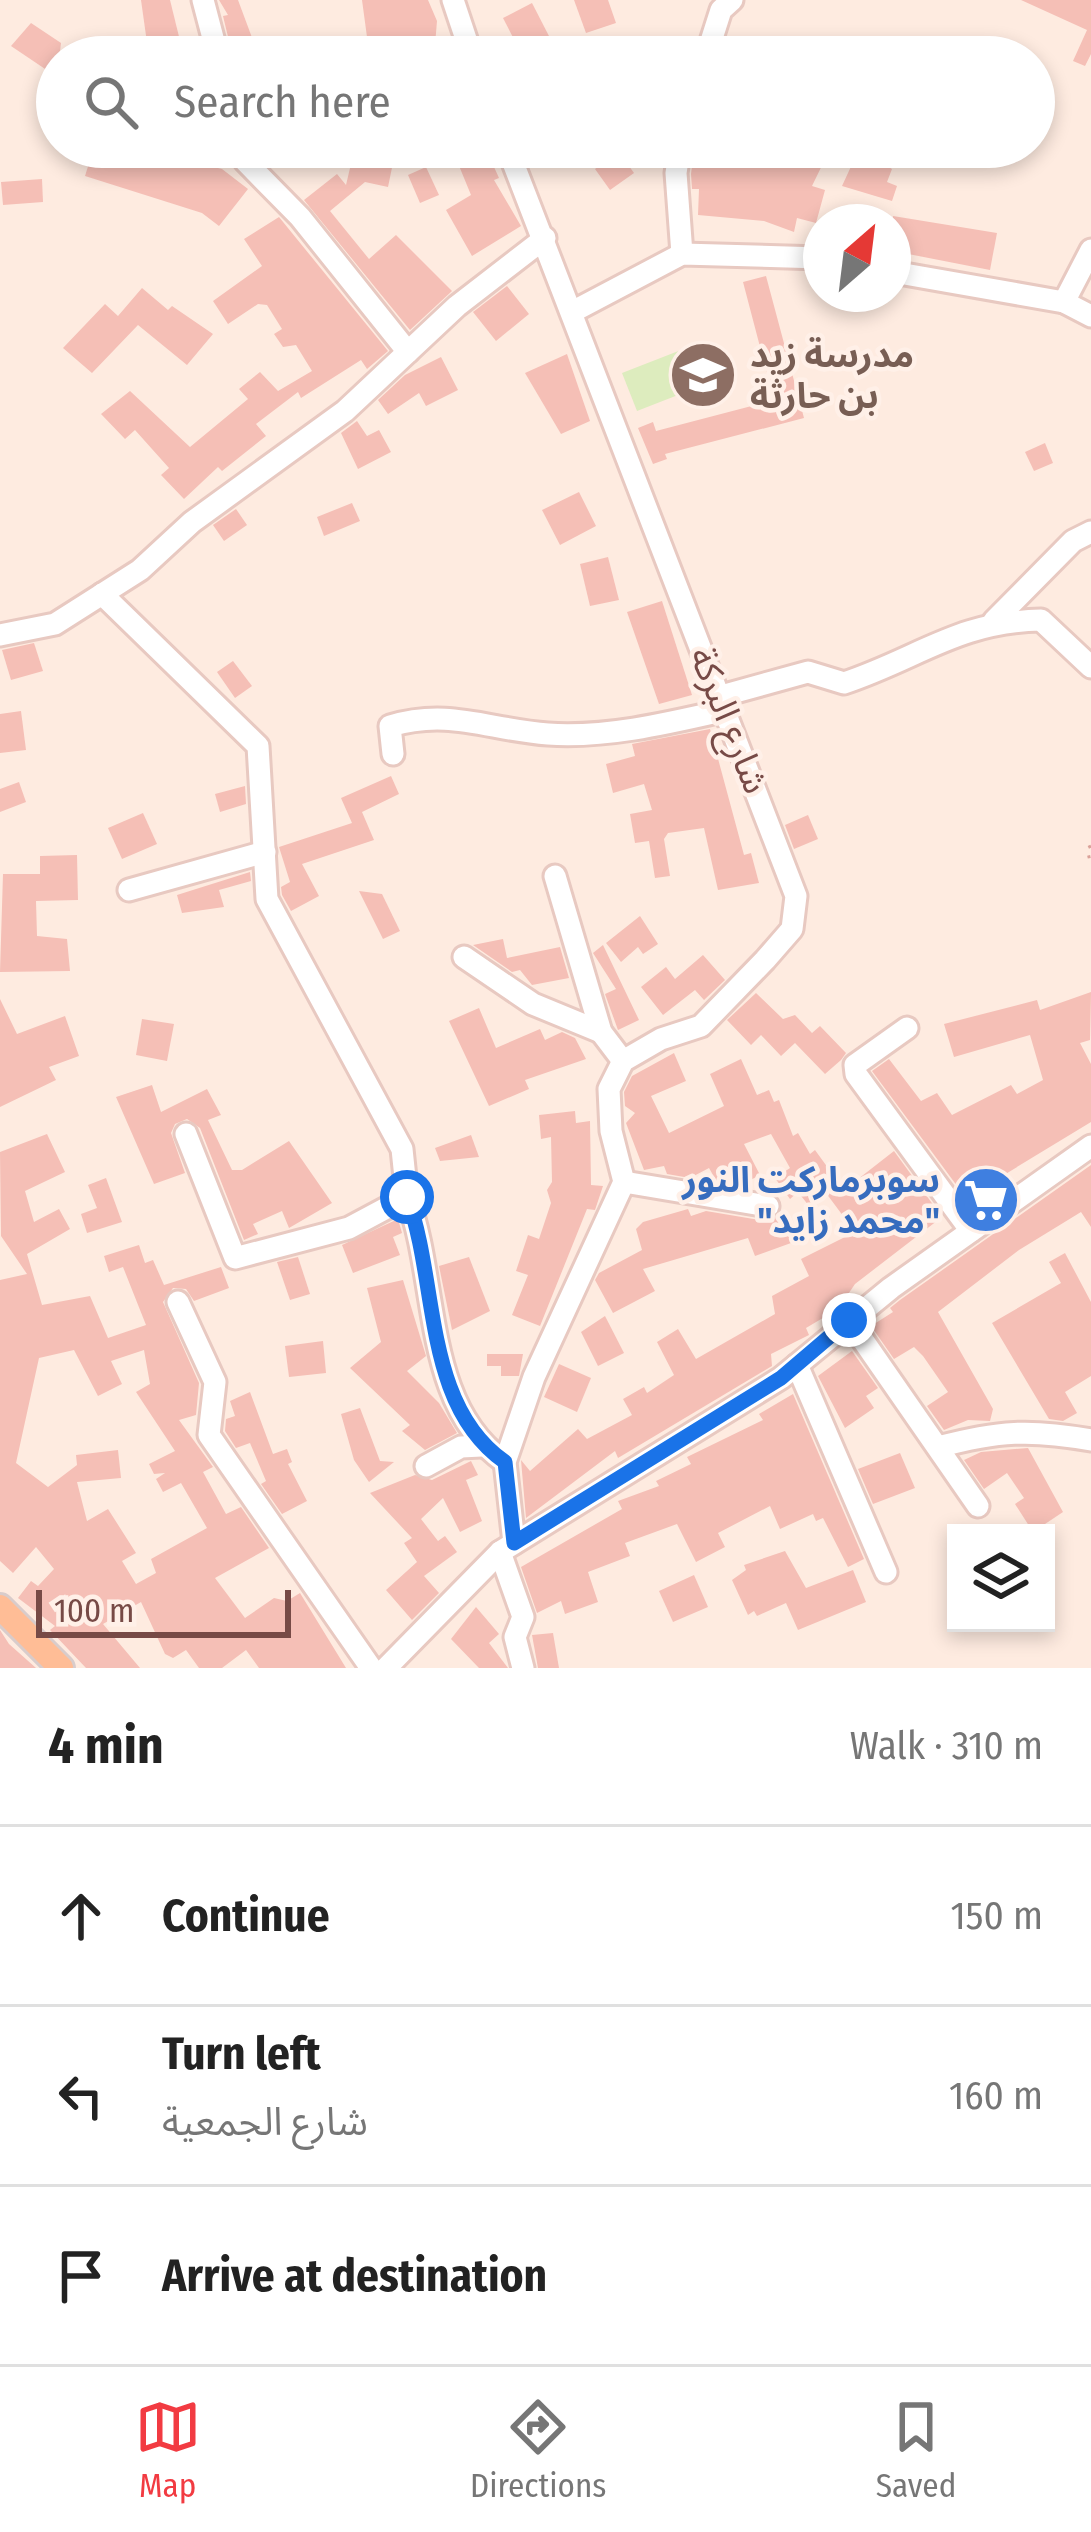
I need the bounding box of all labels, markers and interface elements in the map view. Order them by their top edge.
search box [36,36,1055,168]
icon: search [78,69,144,135]
text: Search here [174,75,391,129]
north arrow [803,204,911,312]
place label: مدرسة زيد بن حارثة [750,333,914,418]
school or university icon: مدرسة زيد بن حارثة [668,340,738,410]
street label: شارع البركة [676,641,778,802]
place label: سوبرماركت النور "محمد زايد" [680,1158,940,1243]
supermarket icon: سوبرماركت النور "محمد زايد" [951,1165,1021,1235]
route start [380,1170,434,1224]
route end [822,1293,876,1347]
map controls [947,1524,1055,1632]
button: layers [947,1524,1055,1632]
scale bar [36,1584,291,1637]
text: 100 m [54,1591,134,1631]
text: 4 min [48,1715,164,1777]
text: Walk · 310 m [850,1723,1043,1769]
icon: ahead [48,1883,114,1949]
text: Continue [162,1889,330,1943]
text: 150 m [950,1893,1043,1939]
text: Turn left [162,2027,321,2081]
icon: left [48,2063,114,2129]
text: 160 m [949,2073,1043,2119]
text: شارع الجمعية [162,2099,368,2145]
icon: arrive [48,2243,114,2309]
text: Arrive at destination [162,2249,547,2303]
tab: Map [135,2394,201,2506]
tab: Directions [470,2394,606,2506]
tab: Saved [876,2394,956,2506]

